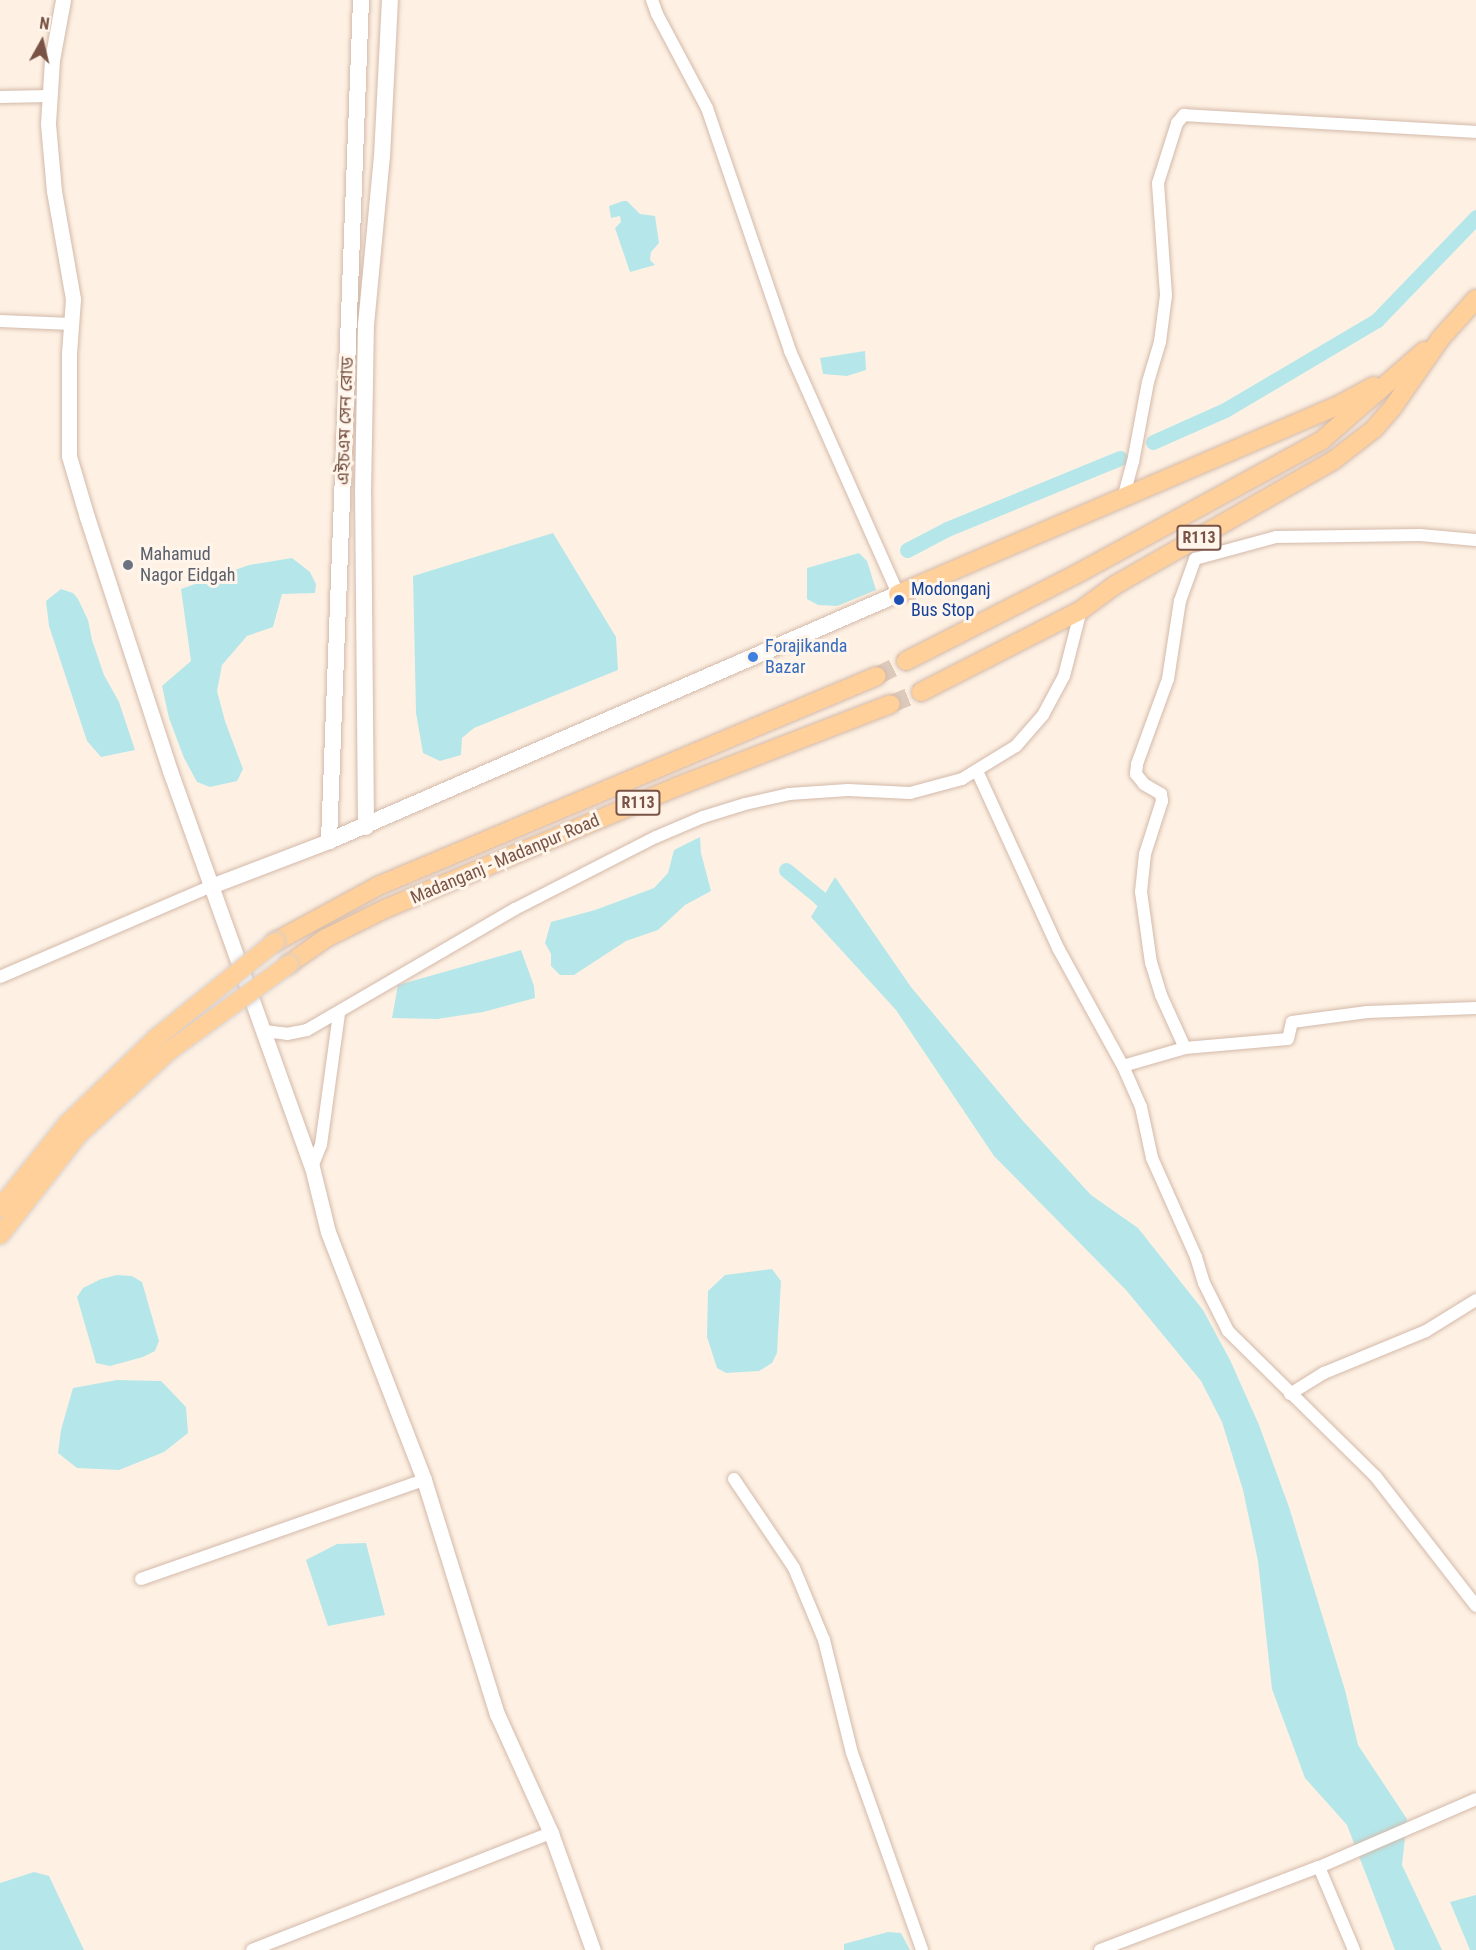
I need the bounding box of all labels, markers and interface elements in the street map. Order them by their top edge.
north arrow [12,12,72,72]
text: N [38,14,51,34]
street label: এইচএম সেন রোড [332,357,358,485]
road number: R113 [1175,525,1223,551]
place label: Mahamud Nagor Eidgah [140,544,236,586]
marker: Mahamud Nagor Eidgah [121,558,135,572]
place label: Modonganj Bus Stop [911,579,991,622]
marker: Modonganj Bus Stop [892,593,906,607]
place label: Forajikanda Bazar [765,636,847,678]
marker: Forajikanda Bazar [746,650,760,664]
road number: R113 [614,790,662,816]
street label: Madanganj - Madanpur Road [407,809,603,909]

